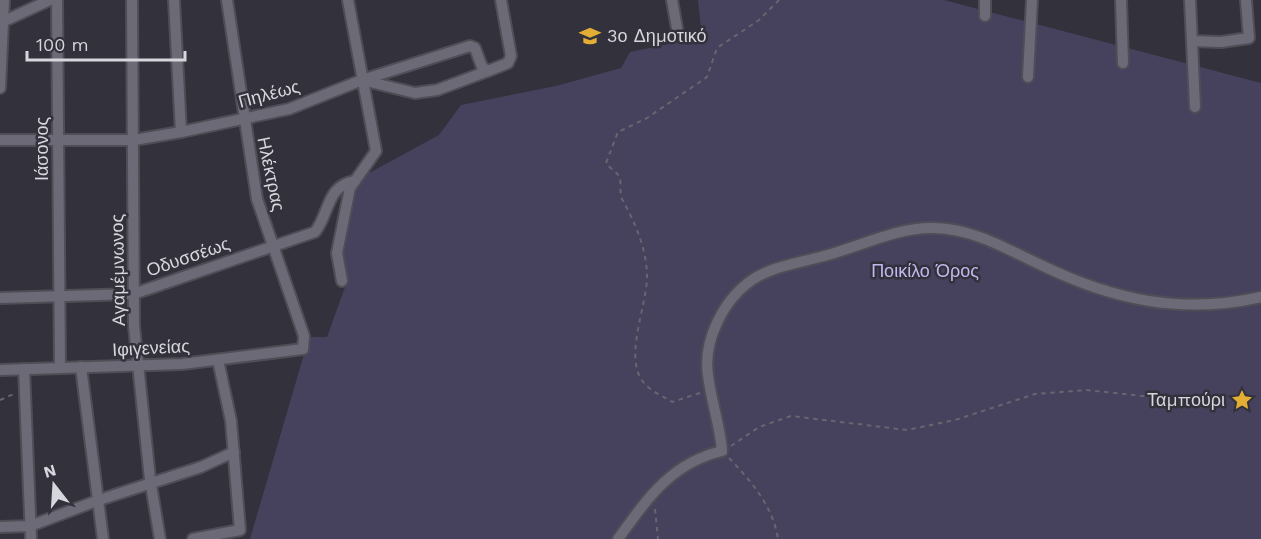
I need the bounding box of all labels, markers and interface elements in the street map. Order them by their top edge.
scale bar [27,24,184,62]
school or university icon: 3ο Δημοτικό [578,24,602,48]
place label: 3ο Δημοτικό [607,25,707,46]
text: 100 m [36,34,89,55]
street label: Πηλέως [236,75,302,112]
street label: Ιάσονος [31,117,52,181]
street label: Ηλέκτρας [253,135,290,213]
street label: Αγαμέμνωνος [106,213,129,326]
street label: Οδυσσέως [143,232,233,281]
park label: Ποικίλο Όρος [871,260,979,281]
street label: Ιφιγενείας [112,335,191,360]
place icon: Ταμπούρι [1230,388,1254,412]
place label: Ταμπούρι [1147,389,1225,410]
north arrow [24,455,84,515]
text: N [41,460,58,482]

